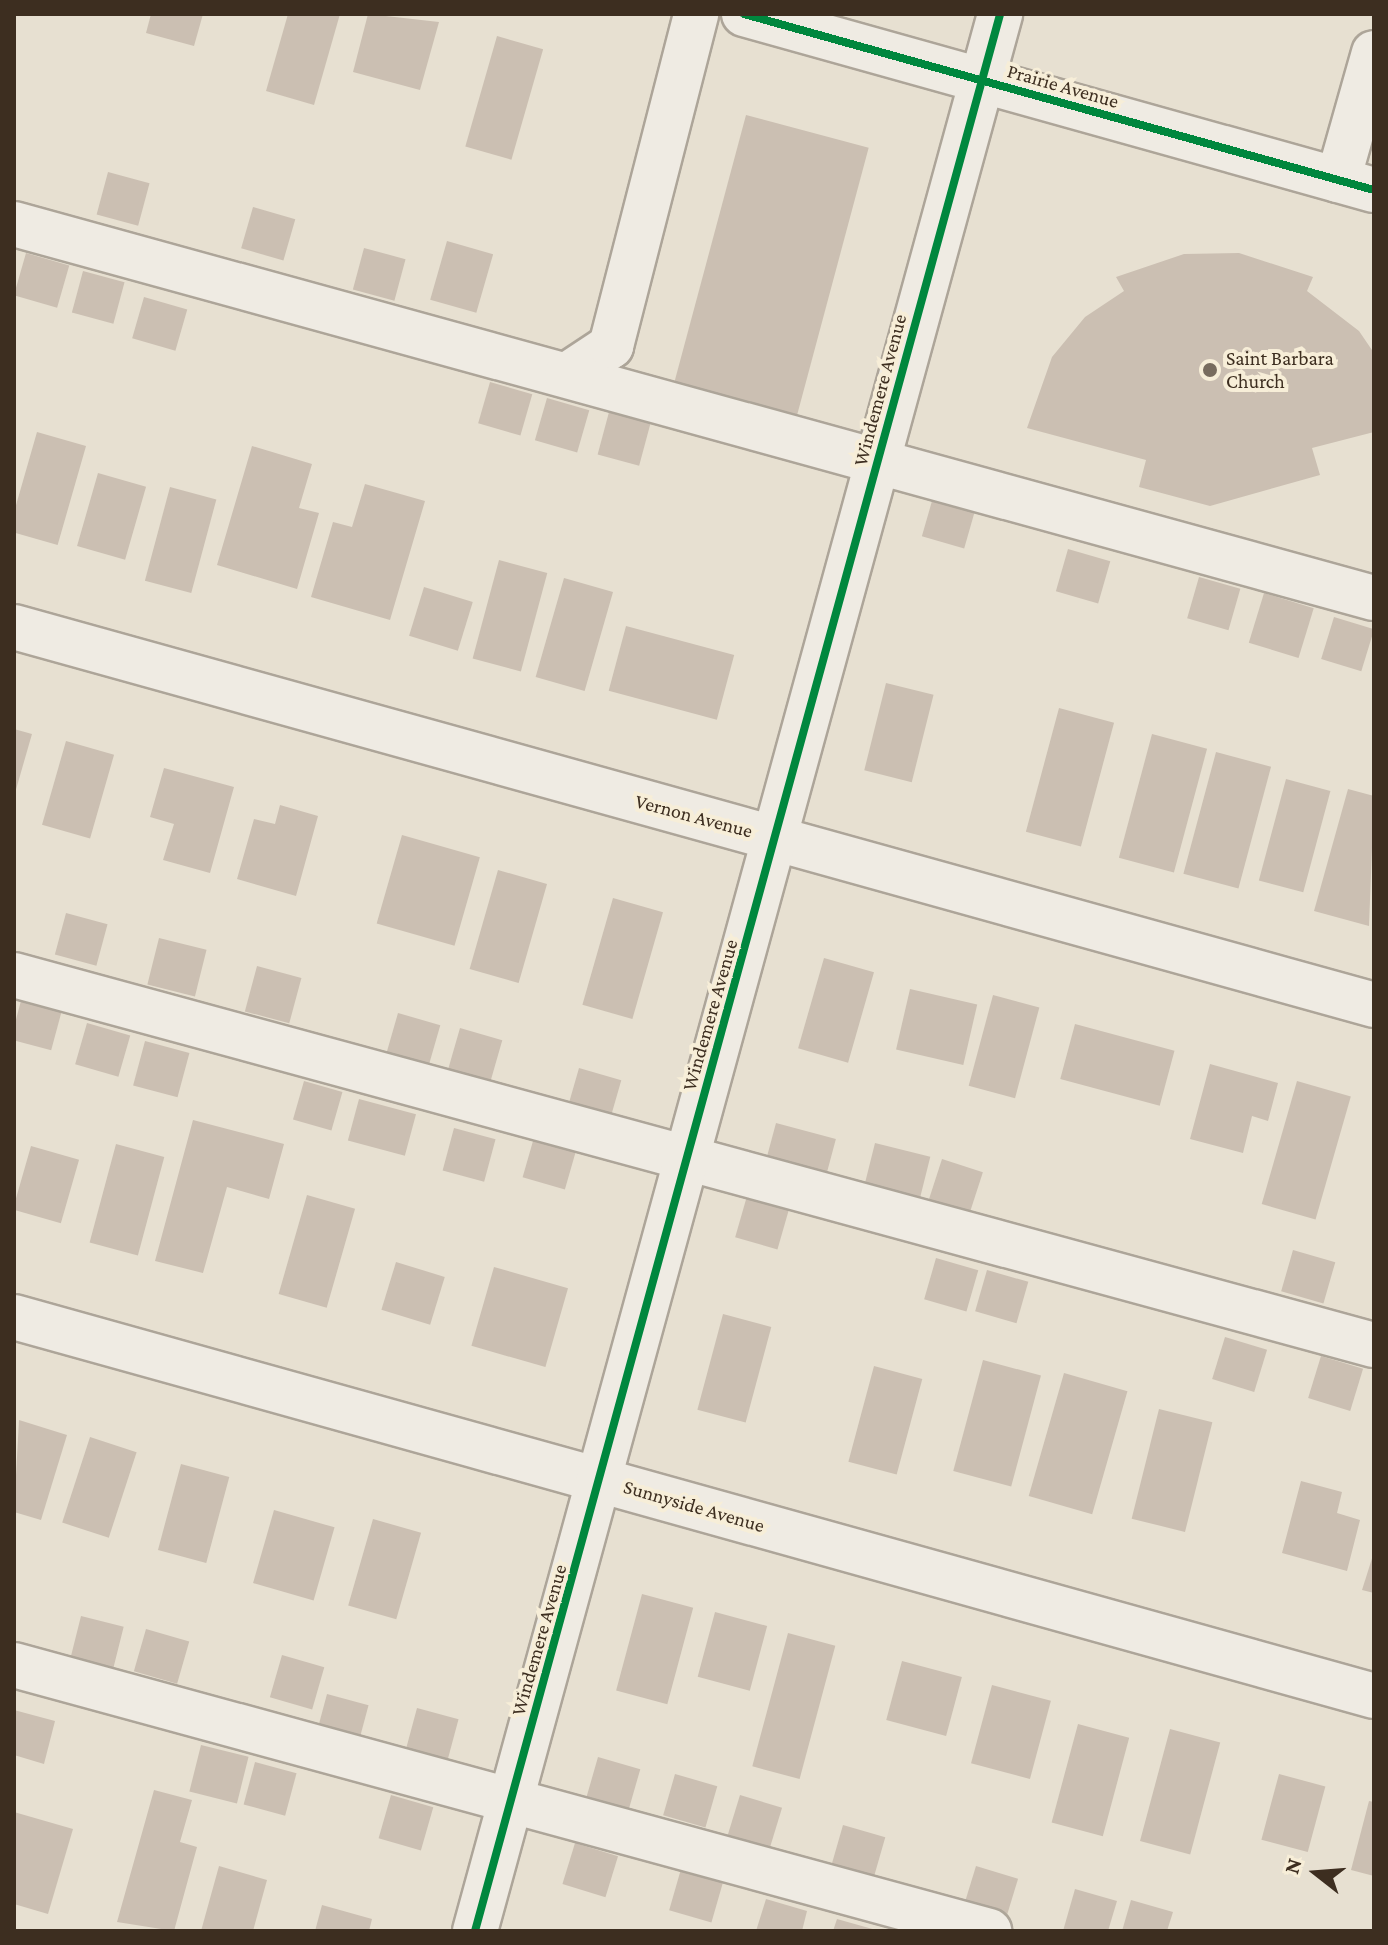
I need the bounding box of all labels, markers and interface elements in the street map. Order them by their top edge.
street label: Prairie Avenue [1004,59,1122,113]
street label: Windemere Avenue [848,311,912,469]
place label: Saint Barbara Church [1226,346,1334,393]
marker: Saint Barbara Church [1201,361,1219,379]
street label: Vernon Avenue [633,789,755,843]
street label: Windemere Avenue [677,937,743,1093]
street label: Sunnyside Avenue [621,1474,767,1538]
street label: Windemere Avenue [506,1562,572,1718]
north arrow [1276,1833,1356,1913]
text: N [1278,1855,1307,1877]

